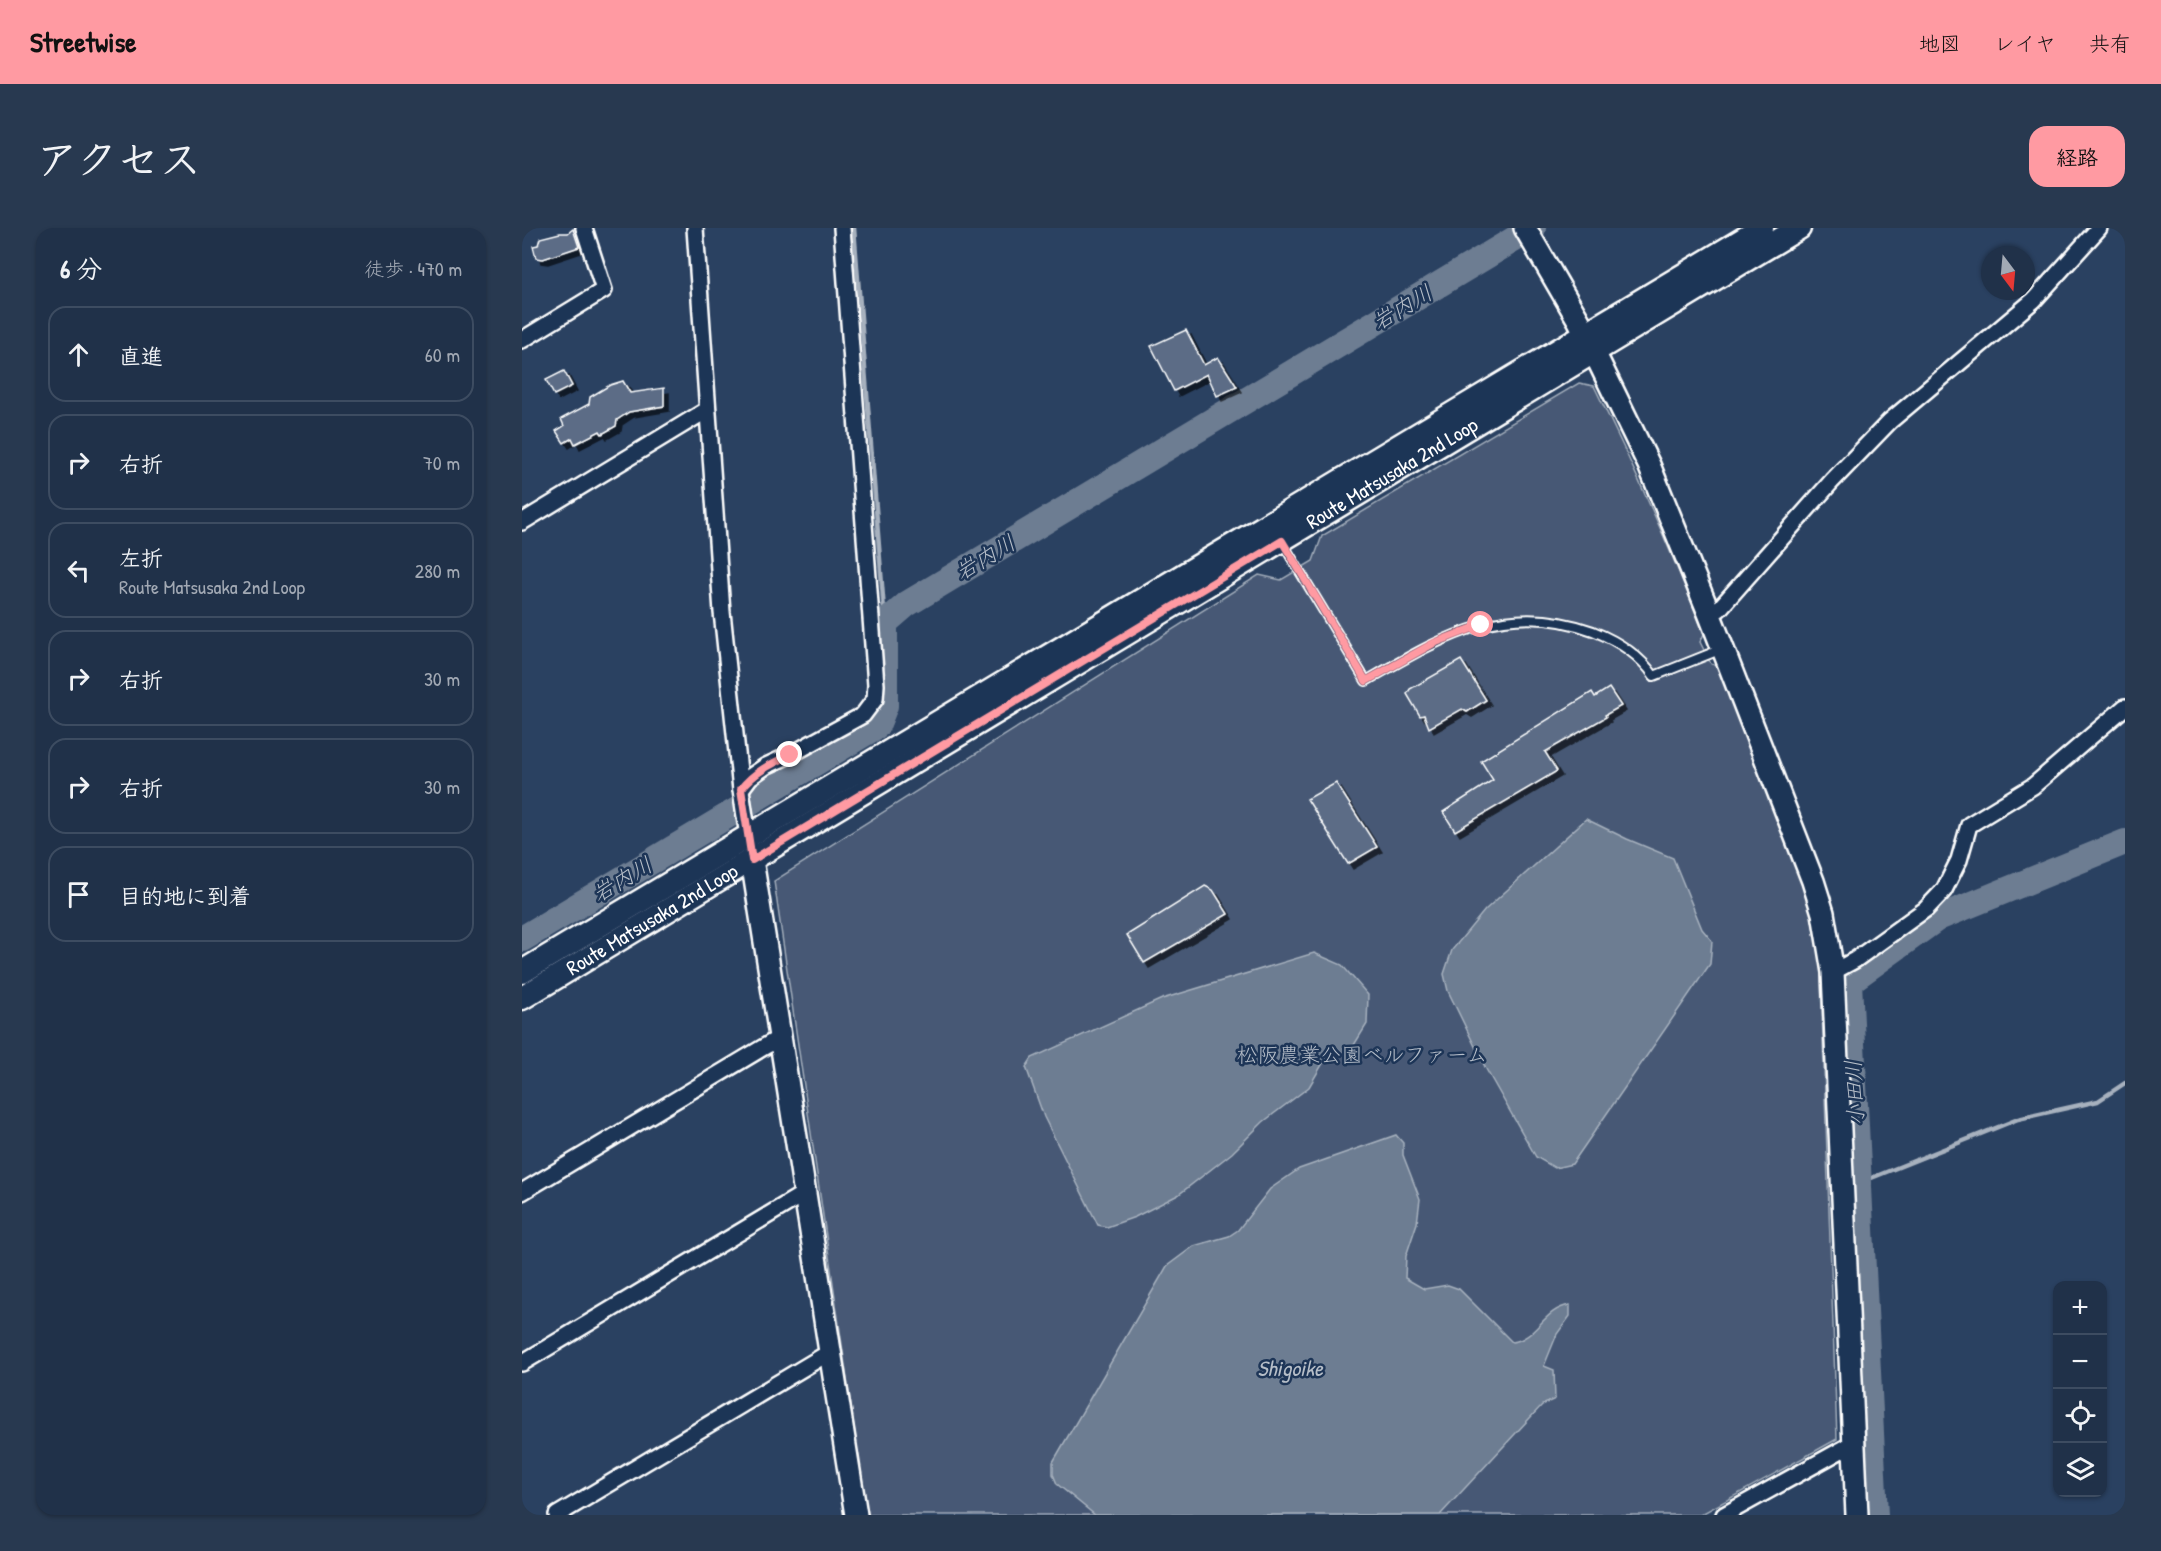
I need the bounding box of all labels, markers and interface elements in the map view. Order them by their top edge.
text: Streetwise [30,23,136,61]
text: 地図 [1919,29,1961,58]
text: レイヤ [1994,29,2056,58]
text: 共有 [2089,29,2131,58]
button: 経路 [2029,126,2125,187]
text: アクセス [36,130,201,187]
north arrow [1981,246,2035,300]
text: 6 分 [60,251,102,286]
text: 徒歩 · 470 m [364,255,462,282]
water label: 岩内川 [1366,277,1438,337]
icon: ahead [62,338,95,371]
text: 直進 [119,341,163,371]
text: 60 m [425,341,460,368]
street label: Route Matsusaka 2nd Loop [1301,410,1483,536]
icon: right [62,446,95,479]
text: 右折 [119,449,163,479]
text: 70 m [423,449,460,476]
water label: 岩内川 [949,527,1021,587]
text: 左折 [119,543,163,573]
icon: left [62,554,95,587]
text: 280 m [415,557,460,584]
text: Route Matsusaka 2nd Loop [119,573,305,600]
route start [1467,611,1493,637]
icon: right [62,662,95,695]
text: 右折 [119,665,163,695]
text: 30 m [424,665,460,692]
route end [776,741,802,767]
icon: right [62,770,95,803]
text: 右折 [119,773,163,803]
text: 30 m [424,773,460,800]
water label: 岩内川 [586,849,658,909]
street label: Route Matsusaka 2nd Loop [561,856,743,982]
icon: arrive [62,878,95,911]
text: 目的地に到着 [119,881,251,911]
park label: 松阪農業公園ベルファーム [1236,1040,1488,1069]
water label: 小田川 [1837,1059,1871,1127]
map controls [2053,1281,2107,1497]
button: + [2053,1281,2107,1335]
button: − [2053,1335,2107,1389]
water label: Shigoike [1257,1353,1324,1383]
button: locate [2053,1389,2107,1443]
button: layers [2053,1443,2107,1497]

